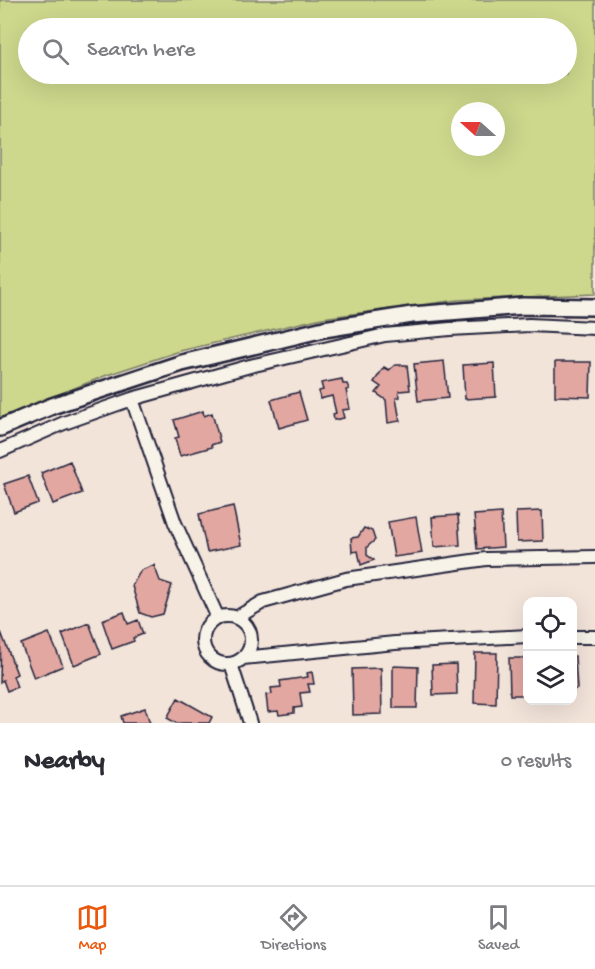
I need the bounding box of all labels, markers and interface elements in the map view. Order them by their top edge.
search box [18,18,577,84]
icon: search [39,35,72,68]
text: Search here [87,38,195,64]
north arrow [451,102,505,156]
map controls [523,597,577,705]
button: locate [523,597,577,651]
button: layers [523,651,577,705]
text: Nearby [24,747,105,778]
text: 0 results [501,751,571,774]
tab: Map [76,901,109,956]
tab: Directions [261,901,326,956]
tab: Saved [478,901,519,956]

